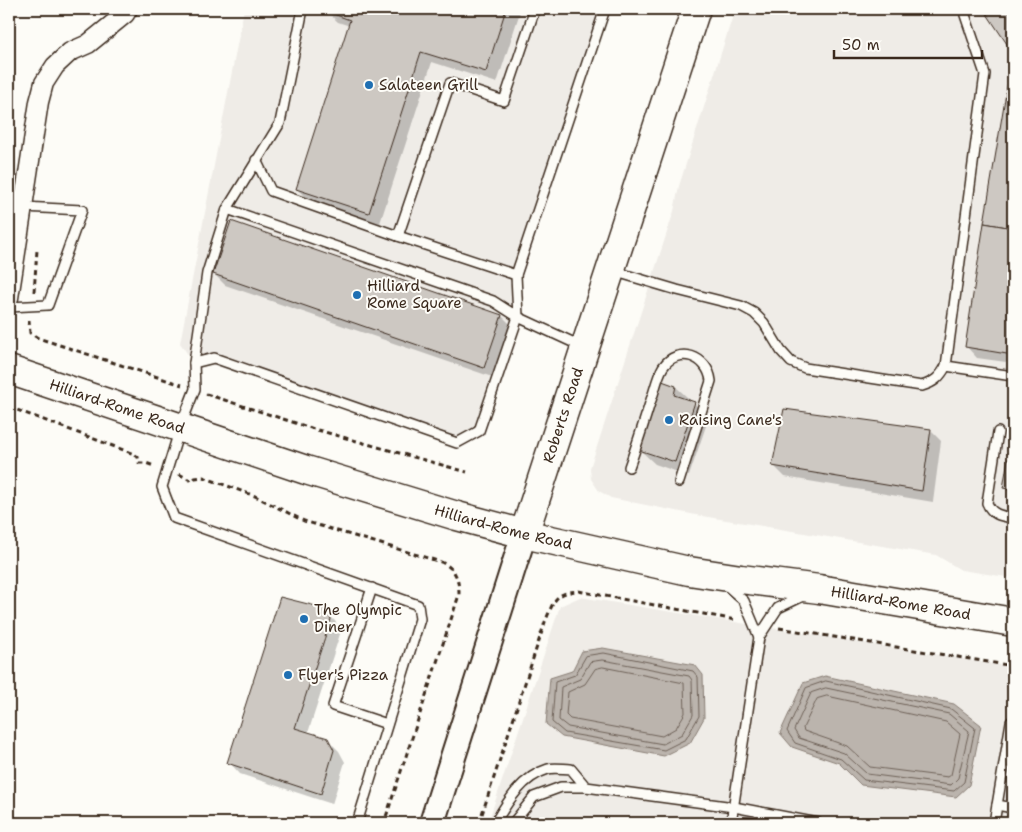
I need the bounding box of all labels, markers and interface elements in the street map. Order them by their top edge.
scale bar [834,28,982,60]
text: 50 m [842,35,880,55]
place label: Salateen Grill [379,75,479,95]
marker: Salateen Grill [363,79,375,91]
place label: Hilliard Rome Square [367,276,462,313]
marker: Hilliard Rome Square [351,289,363,301]
street label: Roberts Road [538,364,588,466]
street label: Hilliard-Rome Road [47,374,188,439]
place label: Raising Cane's [679,410,782,430]
marker: Raising Cane's [663,414,675,426]
street label: Hilliard-Rome Road [432,500,575,555]
street label: Hilliard-Rome Road [829,581,973,625]
place label: The Olympic Diner [314,600,402,637]
marker: The Olympic Diner [298,613,310,625]
place label: Flyer's Pizza [298,665,389,685]
marker: Flyer's Pizza [282,669,294,681]

